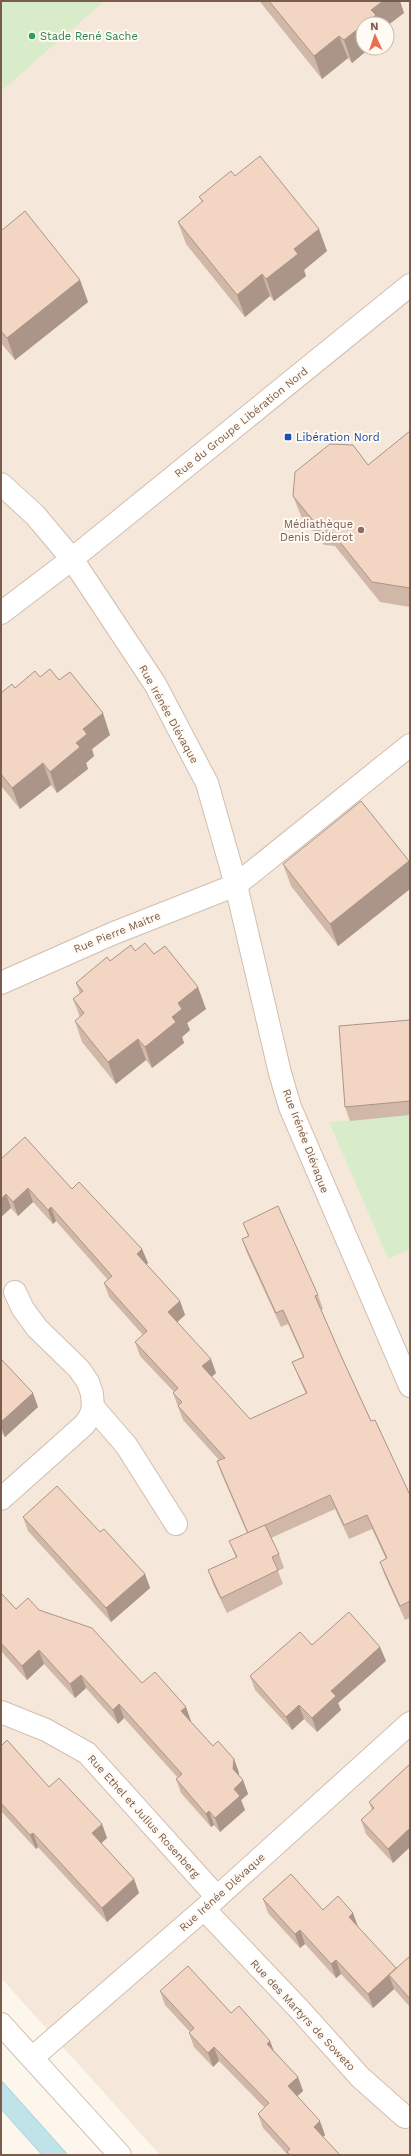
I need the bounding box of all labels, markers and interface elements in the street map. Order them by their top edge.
north arrow [355,16,395,56]
text: N [370,20,379,33]
place label: Stade René Sache [40,30,138,43]
marker: Stade René Sache [27,31,37,41]
street label: Rue du Groupe Libération Nord [172,365,311,480]
place label: Libération Nord [296,431,380,444]
marker: Libération Nord [283,432,293,442]
place label: Médiathèque Denis Diderot [280,518,353,544]
marker: Médiathèque Denis Diderot [356,525,366,535]
street label: Rue Irénée Dlévaque [136,663,201,766]
street label: Rue Pierre Maitre [72,909,163,956]
street label: Rue Irénée Dlévaque [280,1087,331,1195]
street label: Rue Ethel et Julius Rosenberg [85,1752,202,1881]
street label: Rue Irénée Dlévaque [177,1851,268,1934]
street label: Rue des Martyrs de Soweto [248,1957,358,2074]

